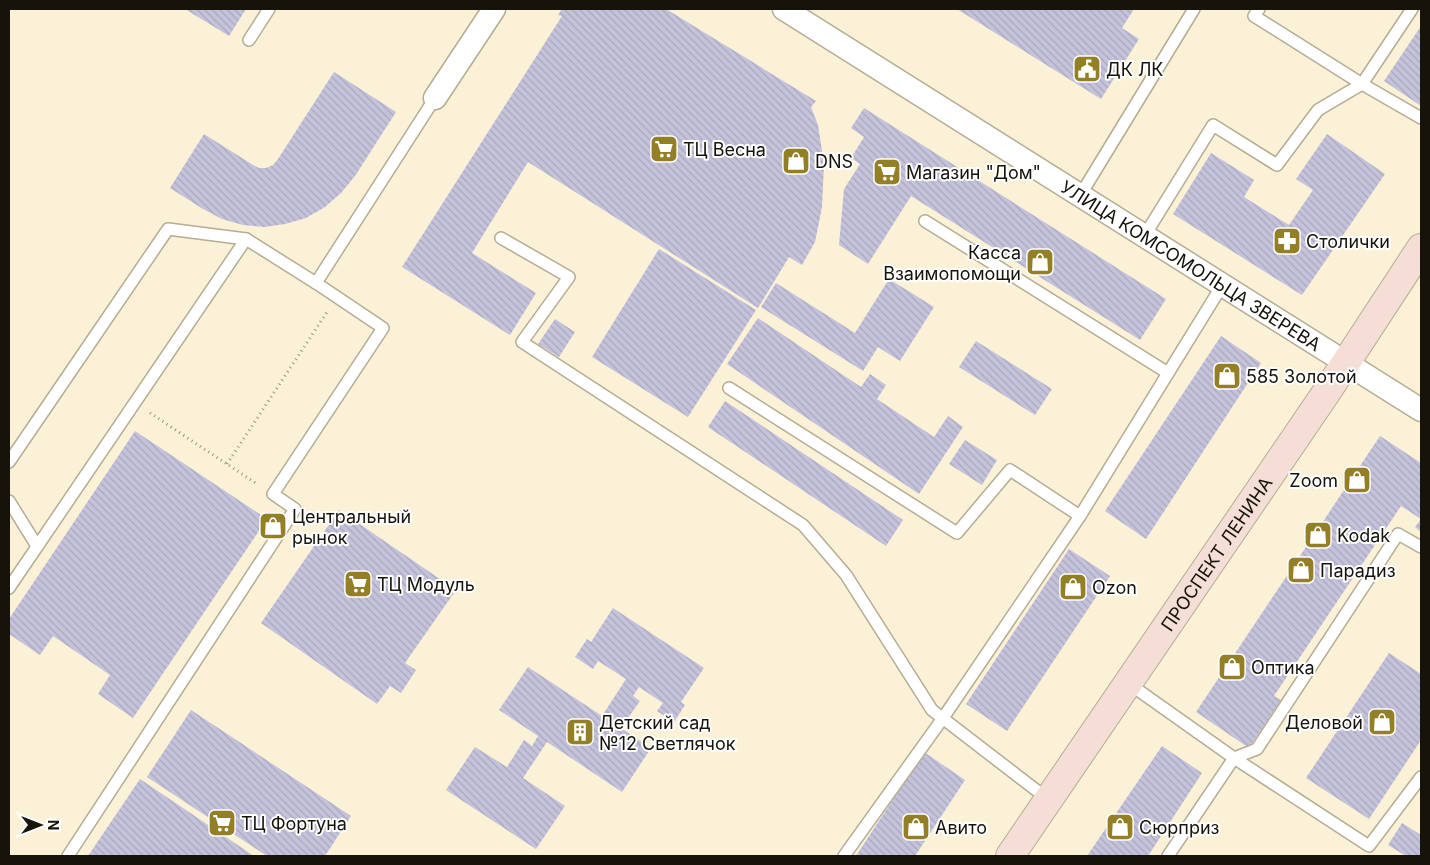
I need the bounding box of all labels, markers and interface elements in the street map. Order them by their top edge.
public building icon: ДК ЛК [1072,54,1102,84]
place label: ДК ЛК [1106,59,1163,80]
supermarket icon: ТЦ Весна [649,134,679,164]
place label: ТЦ Весна [683,139,766,160]
shop icon: DNS [781,146,811,176]
place label: DNS [815,151,853,172]
supermarket icon: Магазин "Дом" [872,157,902,187]
place label: Магазин "Дом" [906,162,1041,183]
street label: УЛИЦА КОМСОМОЛЬЦА ЗВЕРЕВА [1057,176,1325,355]
pharmacy icon: Столички [1272,226,1302,256]
place label: Столички [1306,231,1390,252]
place label: Касса Взаимопомощи [883,242,1021,284]
shop icon: Касса Взаимопомощи [1025,247,1055,277]
shop icon: 585 Золотой [1212,361,1242,391]
place label: 585 Золотой [1246,366,1357,387]
shop icon: Zoom [1342,465,1372,495]
place label: Zoom [1289,470,1338,491]
street label: ПРОСПЕКТ ЛЕНИНА [1156,473,1276,635]
place label: Центральный рынок [292,506,411,548]
shop icon: Центральный рынок [258,511,288,541]
shop icon: Kodak [1303,520,1333,550]
place label: Kodak [1337,525,1390,546]
shop icon: Парадиз [1286,555,1316,585]
place label: Парадиз [1320,560,1396,581]
supermarket icon: ТЦ Модуль [343,569,373,599]
shop icon: Ozon [1058,572,1088,602]
place label: ТЦ Модуль [377,574,475,595]
place label: Ozon [1092,577,1137,598]
shop icon: Оптика [1217,652,1247,682]
place label: Оптика [1251,657,1315,678]
shop icon: Деловой [1367,707,1397,737]
place label: Детский сад №12 Светлячок [599,712,736,754]
place label: Деловой [1285,712,1363,733]
building icon: Детский сад №12 Светлячок [565,717,595,747]
north arrow [15,800,65,850]
supermarket icon: ТЦ Фортуна [207,808,237,838]
shop icon: Авито [901,812,931,842]
shop icon: Сюрприз [1105,812,1135,842]
place label: ТЦ Фортуна [241,813,347,834]
place label: Авито [935,817,987,838]
place label: Сюрприз [1139,817,1220,838]
text: N [45,820,62,830]

